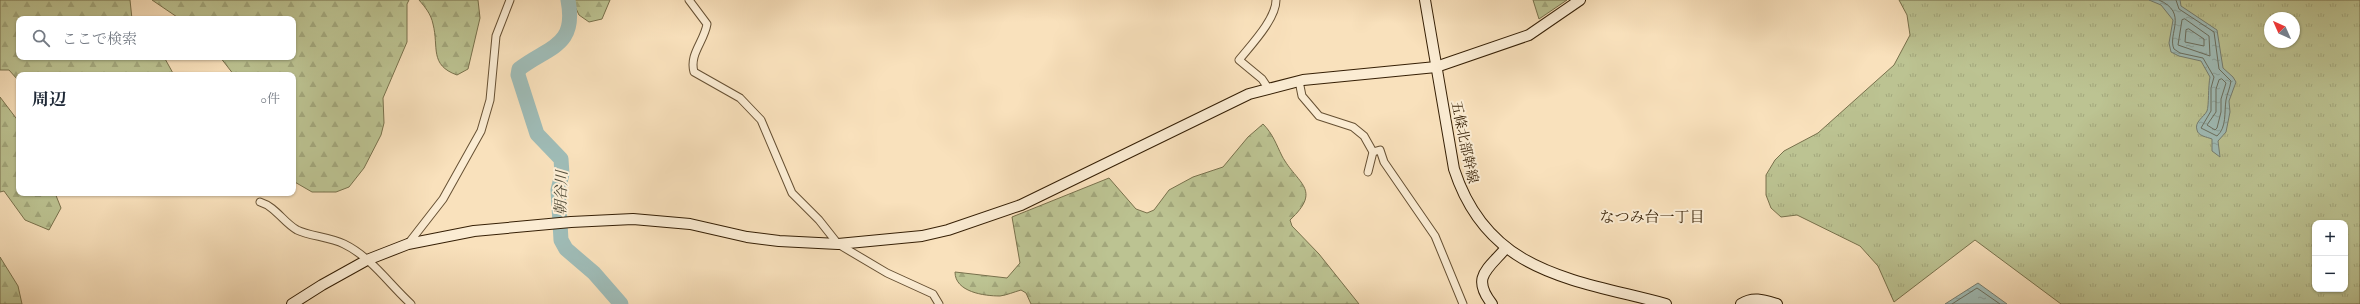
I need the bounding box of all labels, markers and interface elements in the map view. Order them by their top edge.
north arrow [2264,12,2300,48]
search box [16,16,296,60]
icon: search [30,27,52,49]
text: ここで検索 [62,30,137,49]
text: 周辺 [32,90,66,111]
text: 0件 [261,91,280,108]
street label: 五條北部幹線 [1446,99,1482,185]
water label: 朝谷川 [551,168,572,216]
district label: なつみ台一丁目 [1599,208,1705,227]
map controls [2312,220,2348,292]
button: + [2312,220,2348,256]
button: − [2312,256,2348,292]

